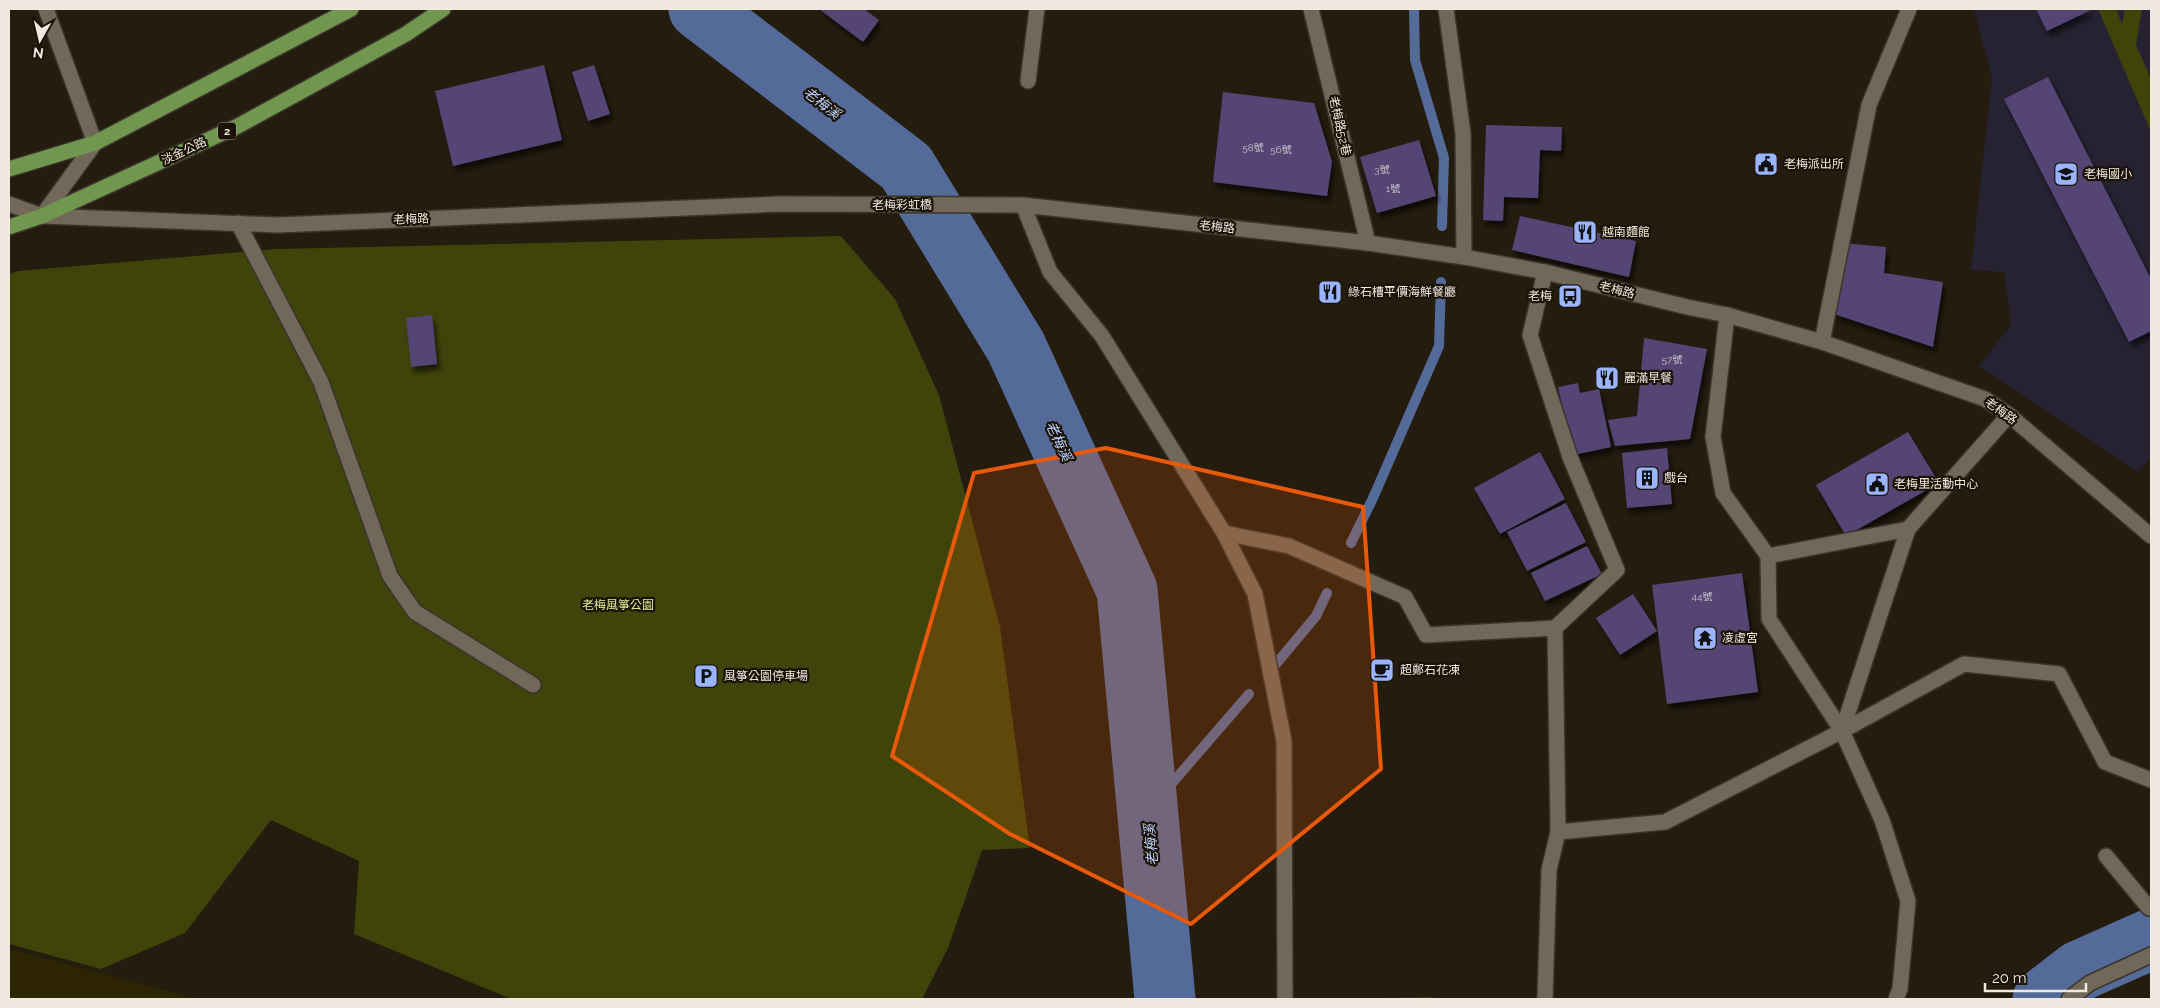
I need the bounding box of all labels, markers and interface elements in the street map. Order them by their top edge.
north arrow [15,15,65,65]
text: N [32,44,45,62]
water label: 老梅溪 [800,84,845,123]
street label: 老梅路52巷 [1326,95,1354,157]
road number: 2 [218,122,236,140]
street label: 淡金公路 [159,135,209,167]
house number: 58號 [1242,142,1264,153]
house number: 56號 [1270,144,1292,155]
public building icon: 老梅派出所 [1753,151,1779,177]
place label: 老梅派出所 [1784,157,1844,171]
school or university icon: 老梅國小 [2053,161,2079,187]
house number: 3號 [1374,164,1390,175]
place label: 老梅國小 [2084,167,2132,181]
house number: 1號 [1386,183,1400,194]
street label: 老梅彩虹橋 [872,198,932,212]
street label: 老梅路 [393,211,429,227]
street label: 老梅路 [1198,218,1236,236]
restaurant icon: 越南麵館 [1572,219,1598,245]
place label: 越南麵館 [1602,225,1650,239]
restaurant icon: 綠石槽平價海鮮餐廳 [1317,279,1343,305]
street label: 老梅路 [1598,279,1636,301]
bus stop icon: 老梅 [1557,283,1583,309]
place label: 綠石槽平價海鮮餐廳 [1348,285,1456,299]
place label: 老梅 [1528,289,1552,303]
house number: 57號 [1662,354,1682,365]
restaurant icon: 麗滿早餐 [1594,365,1620,391]
place label: 麗滿早餐 [1624,371,1672,385]
street label: 老梅路 [1982,395,2020,427]
water label: 老梅溪 [1043,419,1076,465]
building icon: 戲台 [1634,465,1660,491]
place label: 戲台 [1664,471,1688,485]
public building icon: 老梅里活動中心 [1864,471,1890,497]
place label: 老梅里活動中心 [1894,477,1978,491]
house number: 44號 [1692,591,1712,602]
park label: 老梅風箏公園 [582,598,654,612]
temple icon: 凌虛宮 [1692,625,1718,651]
place label: 凌虛宮 [1722,631,1758,645]
cafe icon: 超鄭石花凍 [1369,657,1395,683]
parking icon: 風箏公園停車場 [693,663,719,689]
place label: 超鄭石花凍 [1400,663,1460,677]
place label: 風箏公園停車場 [724,669,808,683]
water label: 老梅溪 [1141,821,1161,867]
scale bar [1985,960,2086,992]
text: 20 m [1992,969,2027,987]

